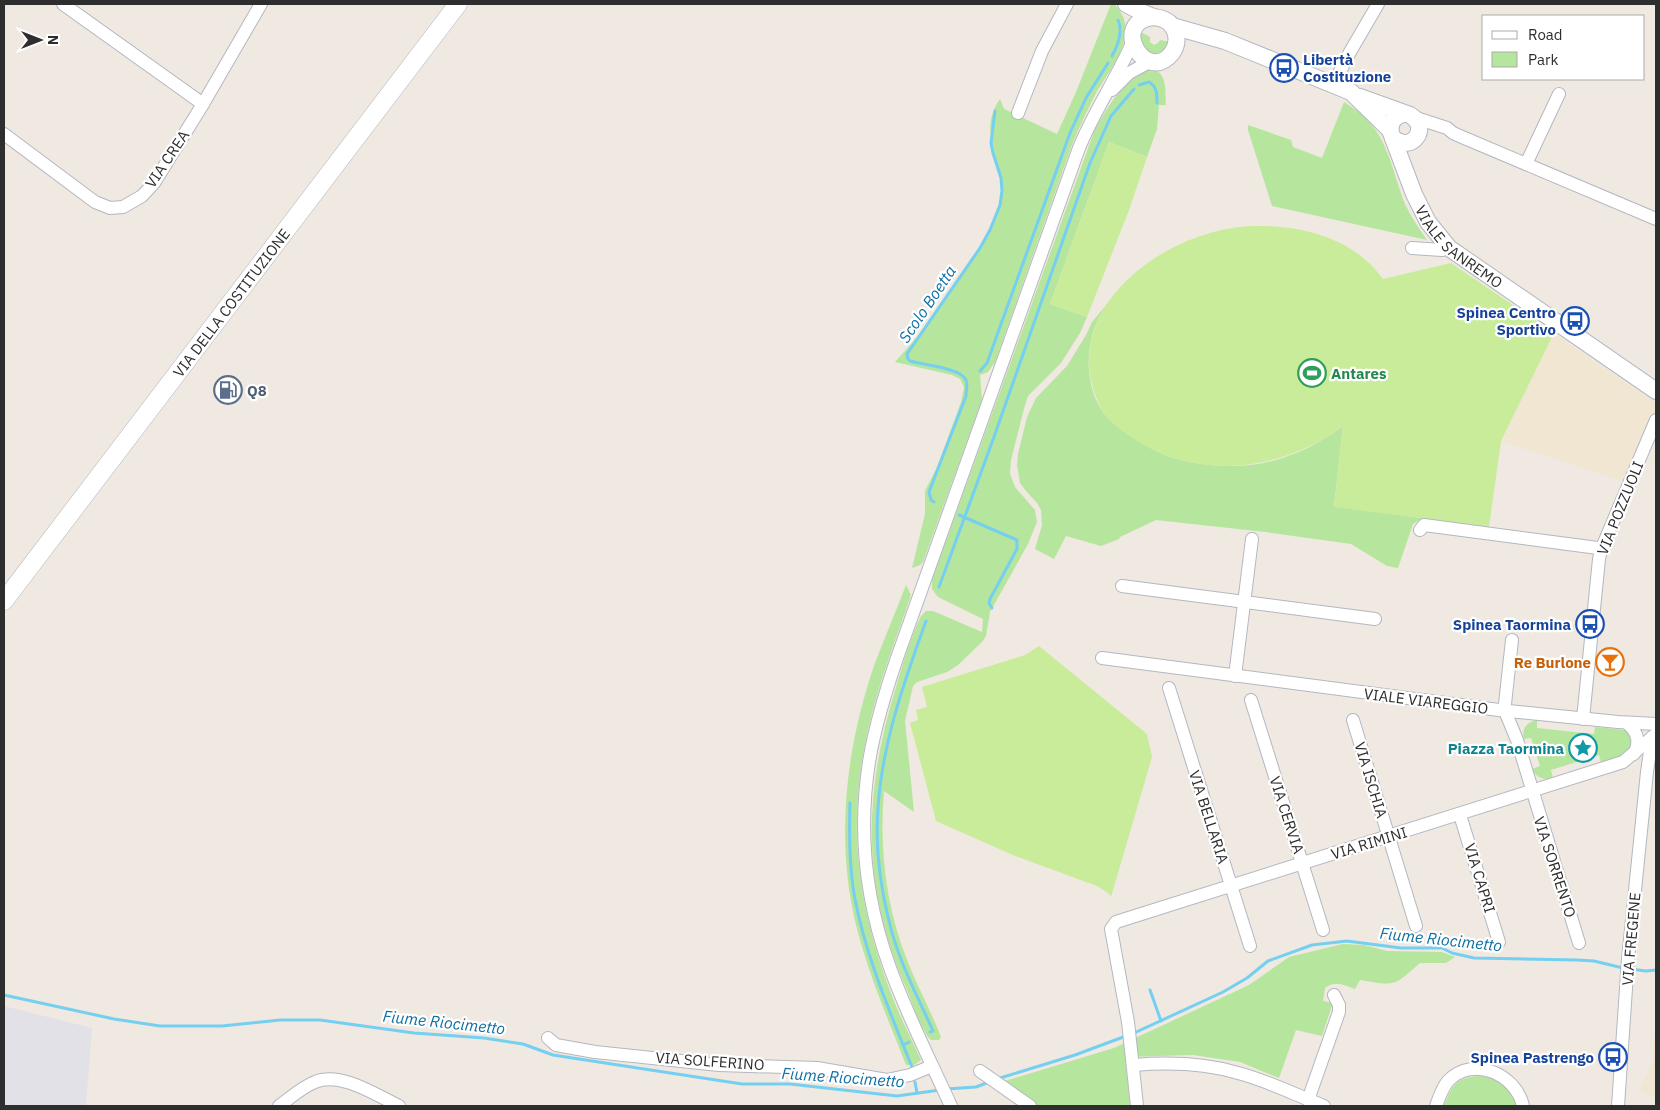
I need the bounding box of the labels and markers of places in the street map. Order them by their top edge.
place label: Libertà Costituzione [1303,50,1391,86]
bus stop icon: Libertà Costituzione [1269,53,1299,83]
place label: Spinea Centro Sportivo [1456,303,1556,339]
bus stop icon: Spinea Centro Sportivo [1560,306,1590,336]
sports icon: Antares [1297,358,1327,388]
place label: Antares [1331,364,1387,383]
fuel station icon: Q8 [213,375,243,405]
place label: Q8 [247,381,267,400]
bus stop icon: Spinea Taormina [1575,609,1605,639]
place label: Spinea Taormina [1453,615,1571,634]
bar icon: Re Burlone [1595,647,1625,677]
place label: Re Burlone [1514,653,1591,672]
place icon: Piazza Taormina [1568,733,1598,763]
place label: Piazza Taormina [1448,739,1564,758]
bus stop icon: Spinea Pastrengo [1598,1042,1628,1072]
place label: Spinea Pastrengo [1470,1048,1594,1067]

